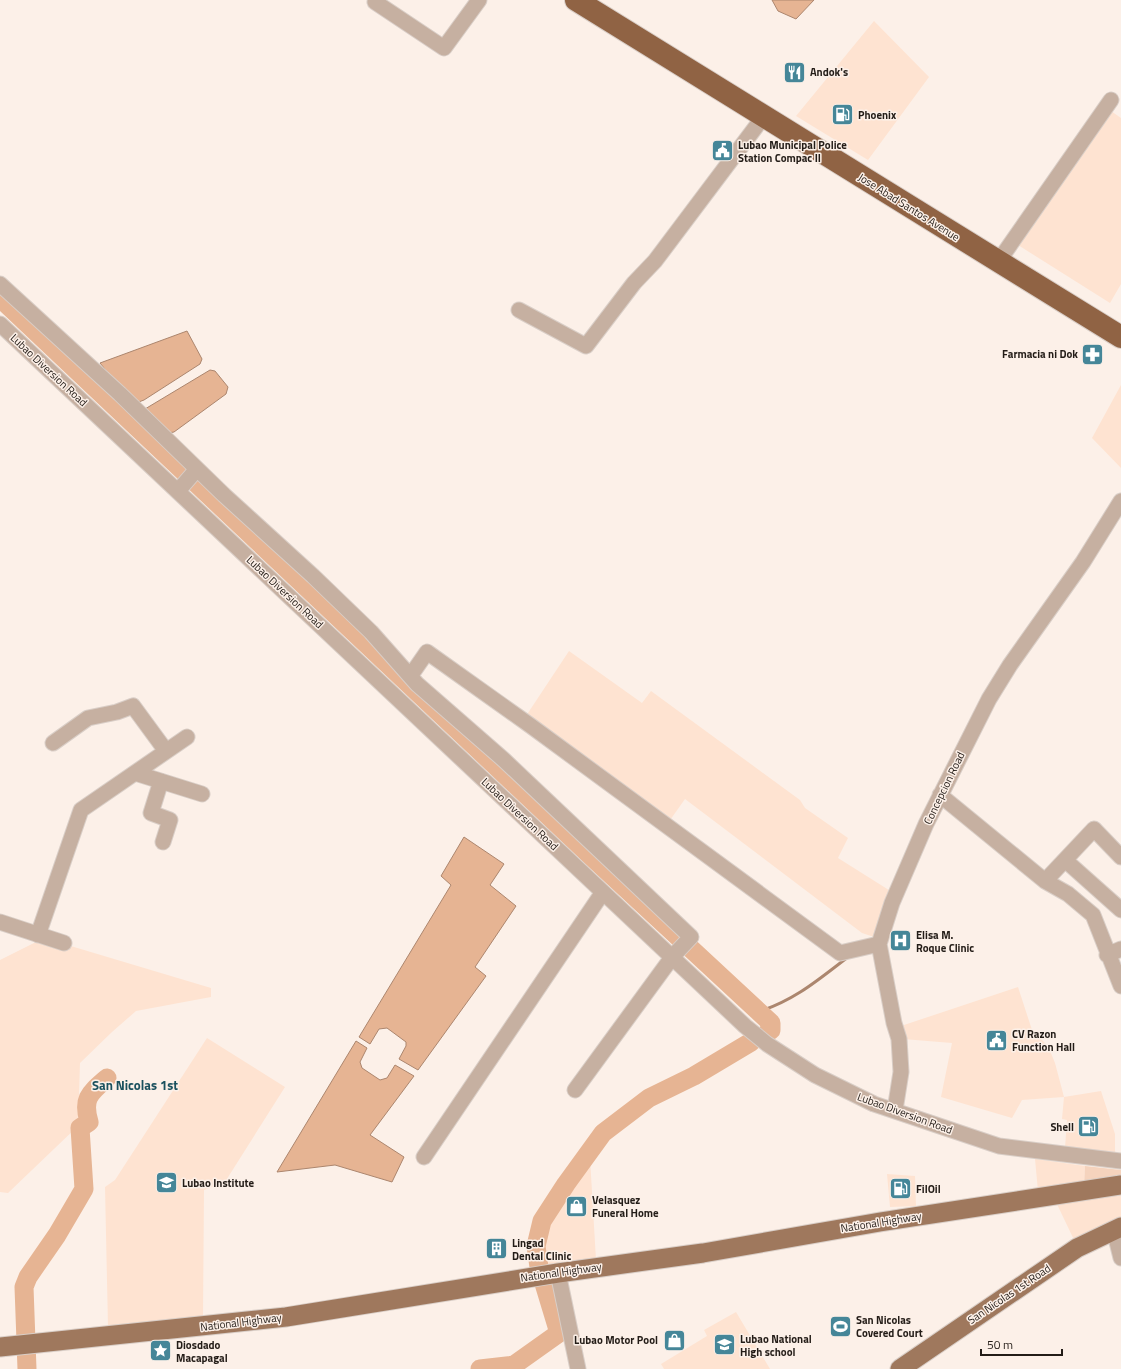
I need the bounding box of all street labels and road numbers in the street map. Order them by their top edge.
street label: Jose Abad Santos Avenue [855,169,963,245]
street label: Lubao Diversion Road [7,330,91,410]
street label: Lubao Diversion Road [243,552,327,632]
street label: Concepcion Road [920,749,969,827]
street label: Lubao Diversion Road [478,774,562,854]
street label: Lubao Diversion Road [855,1088,955,1138]
street label: National Highway [839,1208,923,1236]
street label: National Highway [519,1258,603,1286]
street label: San Nicolas 1st Road [964,1260,1054,1328]
street label: National Highway [199,1309,283,1335]

